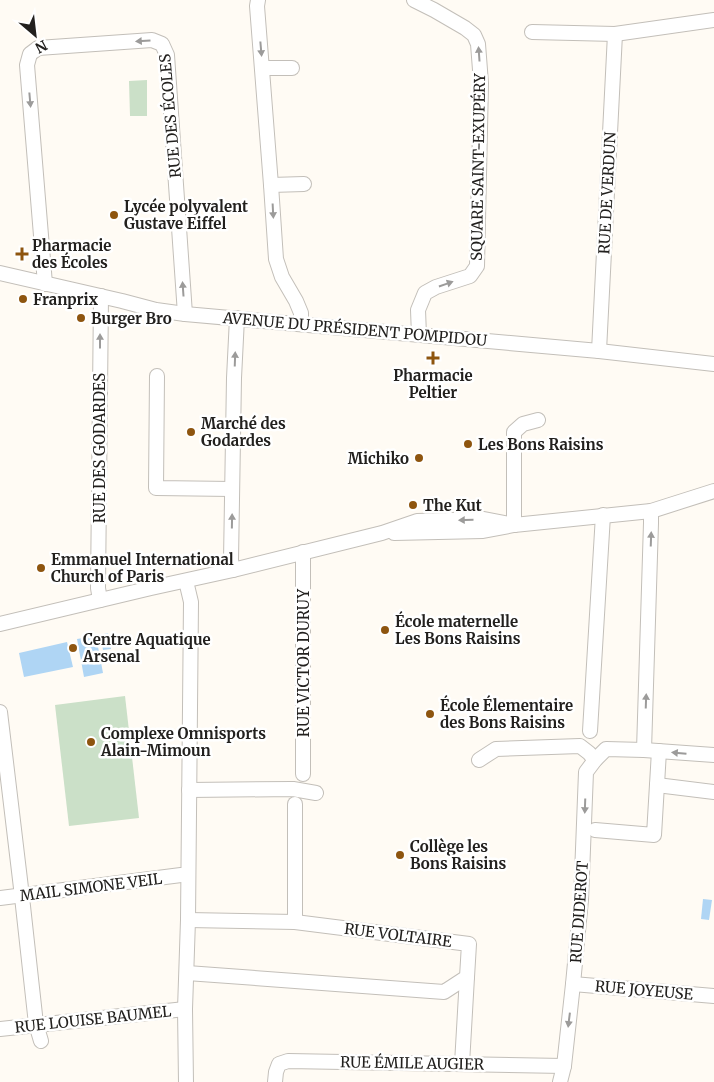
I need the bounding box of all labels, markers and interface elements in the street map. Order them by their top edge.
north arrow [10,10,60,60]
text: N [32,36,50,57]
one-way arrow [135,37,151,45]
one-way arrow [257,41,265,57]
one-way arrow [475,46,483,62]
street label: RUE DES ÉCOLES [154,53,185,179]
street label: SQUARE SAINT-EXUPÉRY [466,73,489,261]
one-way arrow [26,93,34,109]
street label: RUE DE VERDUN [594,131,620,255]
place label: Lycée polyvalent Gustave Eiffel [124,197,248,233]
one-way arrow [269,203,277,219]
marker: Lycée polyvalent Gustave Eiffel [108,209,120,221]
place label: Pharmacie des Écoles [32,236,111,272]
marker: Pharmacie des Écoles [16,248,28,260]
one-way arrow [438,280,453,287]
one-way arrow [179,281,187,297]
place label: Franprix [33,290,99,309]
marker: Franprix [17,293,29,305]
street label: AVENUE DU PRÉSIDENT POMPIDOU [221,307,488,350]
place label: Burger Bro [91,309,172,328]
marker: Burger Bro [75,312,87,324]
one-way arrow [96,333,104,349]
one-way arrow [231,351,239,367]
marker: Pharmacie Peltier [427,352,439,364]
place label: Pharmacie Peltier [393,366,473,402]
street label: RUE DES GODARDES [90,373,109,523]
place label: Marché des Godardes [201,414,286,450]
marker: Marché des Godardes [185,426,197,438]
place label: Les Bons Raisins [478,435,604,454]
marker: Les Bons Raisins [462,438,474,450]
place label: Michiko [348,449,409,468]
marker: Michiko [413,452,425,464]
place label: The Kut [423,496,482,515]
marker: The Kut [407,499,419,511]
one-way arrow [228,513,236,529]
one-way arrow [457,516,473,524]
one-way arrow [647,530,655,546]
place label: Emmanuel International Church of Paris [51,550,234,586]
marker: Emmanuel International Church of Paris [35,562,47,574]
street label: RUE VICTOR DURUY [294,589,313,737]
place label: École maternelle Les Bons Raisins [395,611,521,648]
marker: École maternelle Les Bons Raisins [379,624,391,636]
place label: Centre Aquatique Arsenal [82,630,211,666]
marker: Centre Aquatique Arsenal [67,642,79,654]
one-way arrow [642,693,650,709]
place label: École Élementaire des Bons Raisins [440,695,573,732]
marker: École Élementaire des Bons Raisins [424,708,436,720]
place label: Complexe Omnisports Alain-Mimoun [100,724,266,760]
marker: Complexe Omnisports Alain-Mimoun [85,736,97,748]
one-way arrow [671,748,687,756]
one-way arrow [581,798,589,814]
place label: Collège les Bons Raisins [410,837,507,873]
marker: Collège les Bons Raisins [394,849,406,861]
street label: RUE DIDEROT [566,860,592,964]
street label: MAIL SIMONE VEIL [19,869,164,905]
street label: RUE VOLTAIRE [343,919,453,951]
street label: RUE JOYEUSE [594,976,694,1004]
street label: RUE LOUISE BAUMEL [14,1001,173,1037]
one-way arrow [565,1013,573,1029]
street label: RUE ÉMILE AUGIER [340,1051,485,1074]

